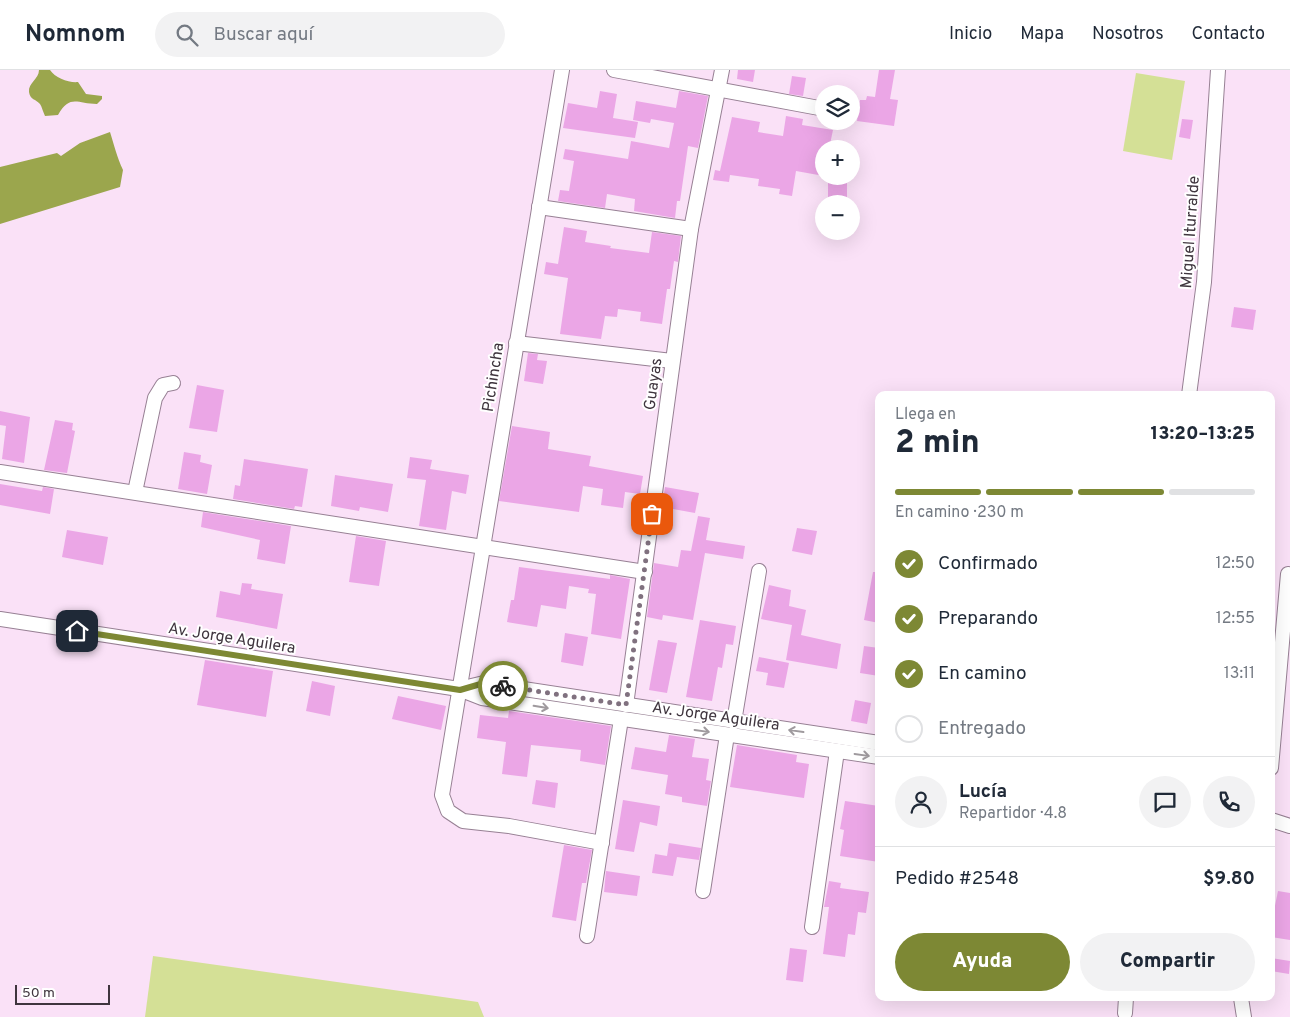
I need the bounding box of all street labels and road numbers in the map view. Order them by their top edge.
street label: Miguel Iturralde [1177,175,1205,289]
street label: Pichincha [479,341,509,413]
street label: Guayas [640,357,668,412]
street label: Av. Jorge Aguilera [167,619,297,659]
street label: Av. Jorge Aguilera [651,698,781,736]

